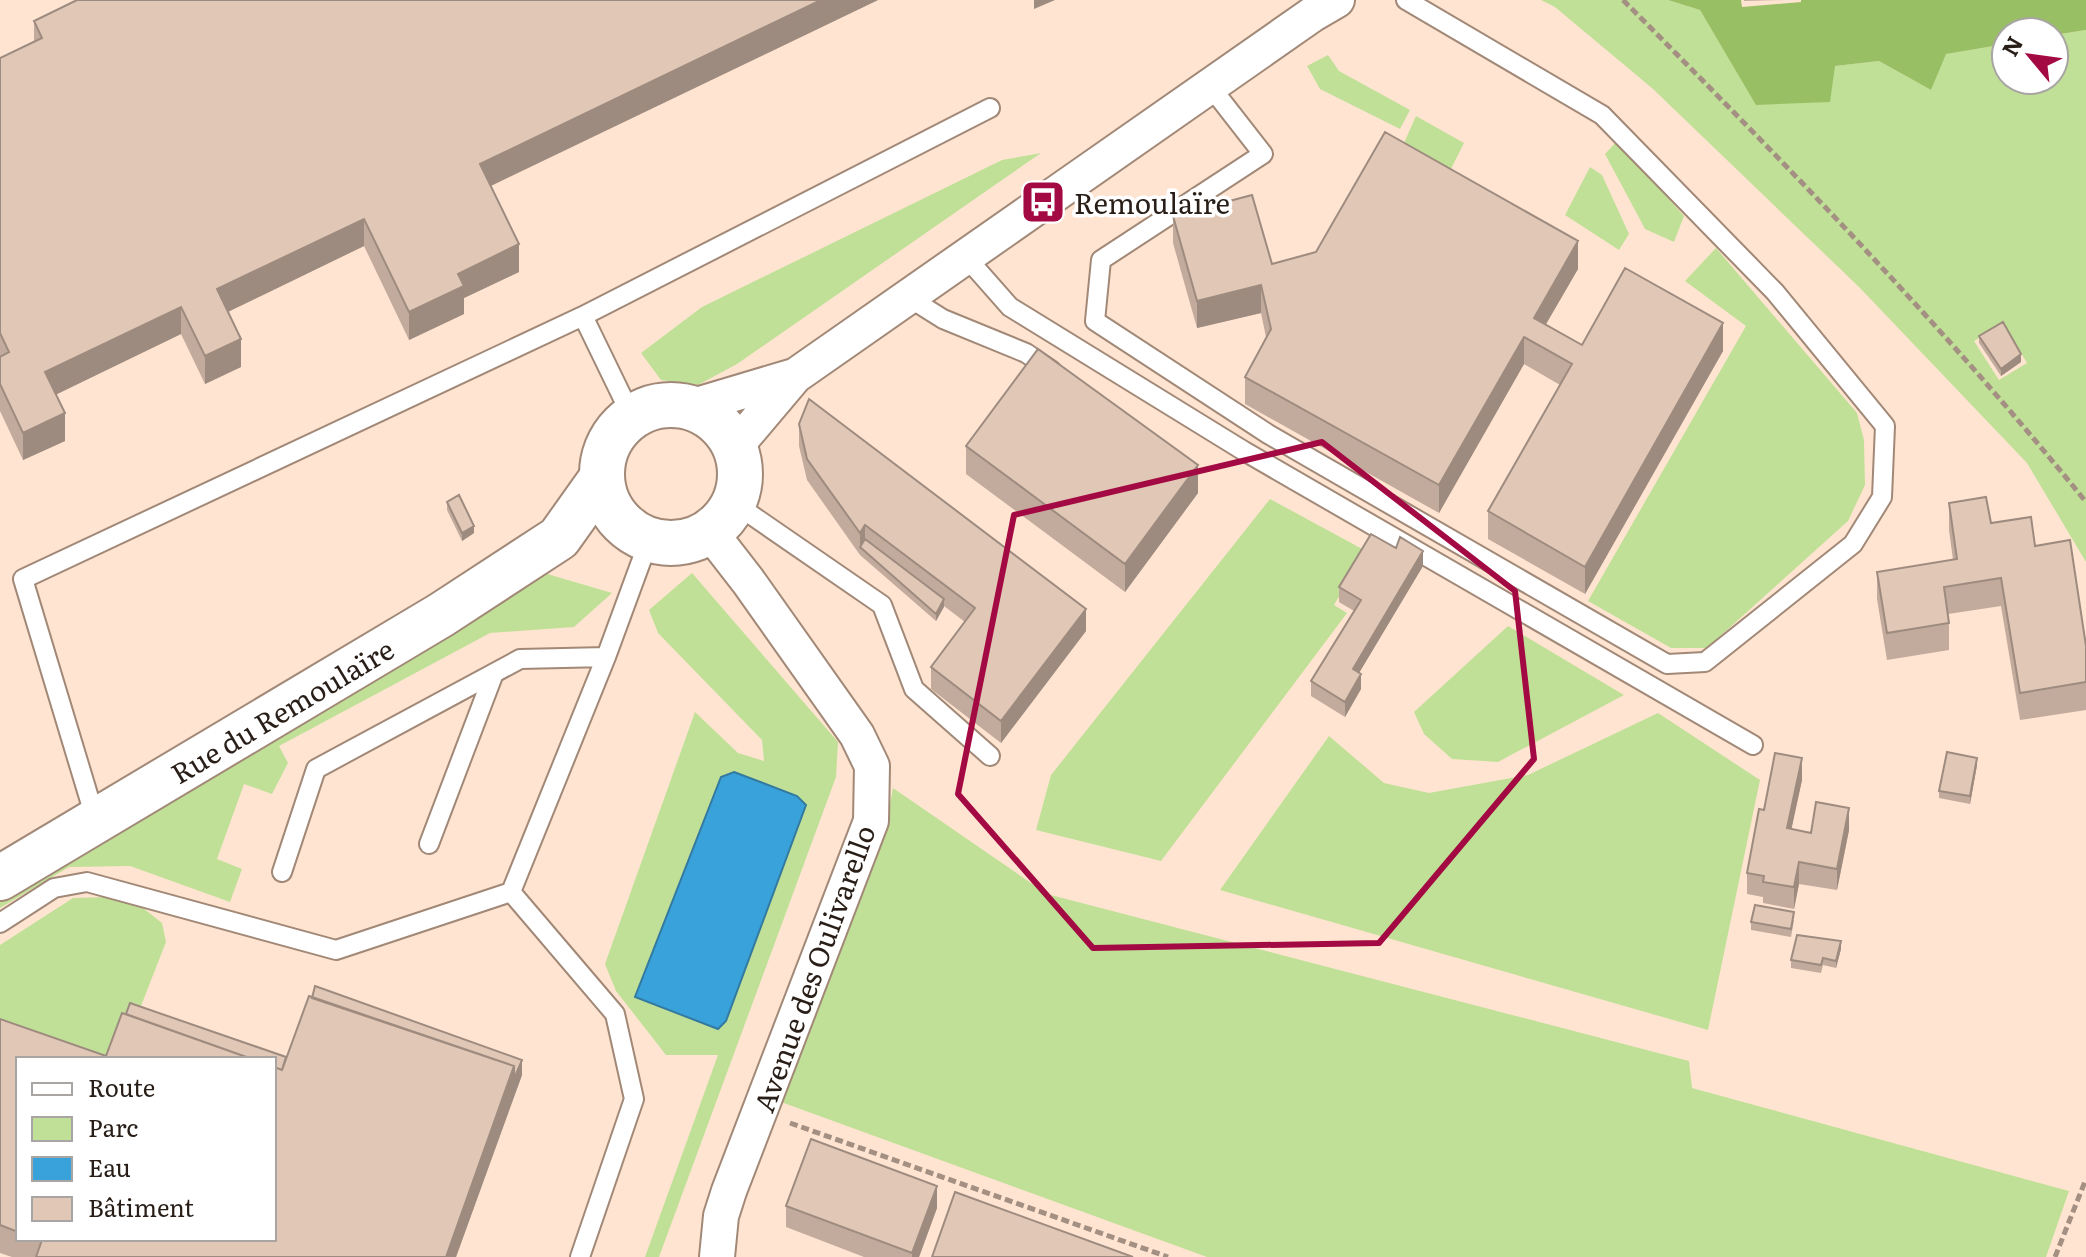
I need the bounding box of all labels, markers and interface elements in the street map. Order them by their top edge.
north arrow [1990,16,2070,96]
text: N [1992,30,2030,62]
bus stop icon: Remoulaïre [1019,178,1067,226]
place label: Remoulaïre [1074,181,1230,223]
street label: Rue du Remoulaïre [162,627,401,793]
street label: Avenue des Oulivarello [741,818,885,1118]
legend [16,1057,276,1241]
text: Route [88,1069,155,1104]
text: Parc [88,1109,138,1144]
text: Eau [88,1149,131,1184]
text: Bâtiment [88,1189,194,1224]

